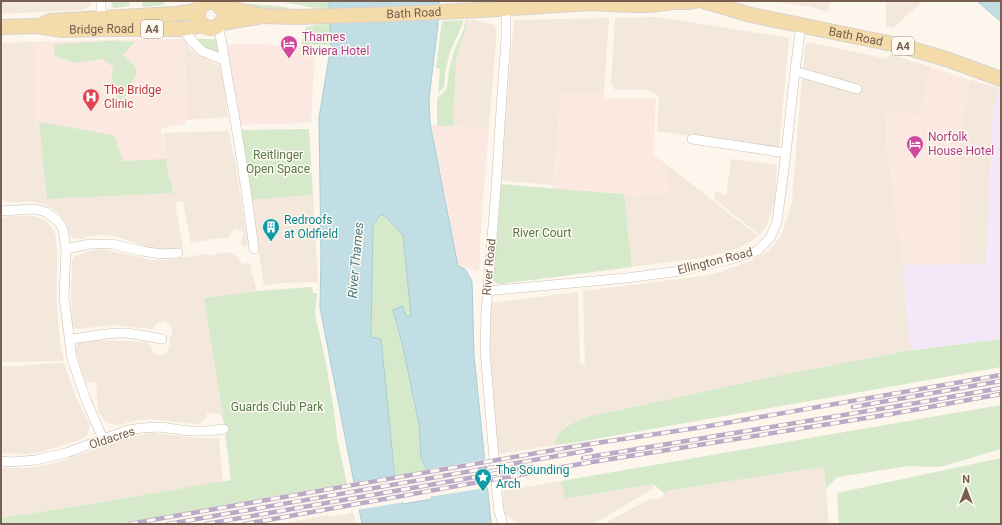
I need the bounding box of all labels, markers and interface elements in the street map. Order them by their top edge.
street label: Bath Road [386,5,442,21]
road number: A4 [141,20,163,38]
street label: Bridge Road [69,22,134,37]
street label: Bath Road [827,24,884,49]
place label: Thames Riviera Hotel [302,30,369,58]
hotel icon: Thames Riviera Hotel [279,34,299,59]
road number: A4 [892,37,914,55]
place label: The Bridge Clinic [104,83,161,111]
hospital icon: The Bridge Clinic [81,87,101,112]
place label: Norfolk House Hotel [928,130,994,158]
hotel icon: Norfolk House Hotel [905,134,925,159]
park label: Reitlinger Open Space [246,148,310,176]
place label: Redroofs at Oldfield [284,213,338,241]
building icon: Redroofs at Oldfield [261,217,281,242]
water label: River Thames [345,221,366,299]
park label: River Court [512,226,572,240]
street label: River Road [480,238,498,296]
street label: Ellington Road [676,245,754,277]
park label: Guards Club Park [231,400,324,414]
street label: Oldacres [87,424,137,452]
place label: The Sounding Arch [496,463,569,491]
place icon: The Sounding Arch [473,467,493,492]
north arrow [946,469,986,509]
text: N [962,473,970,486]

